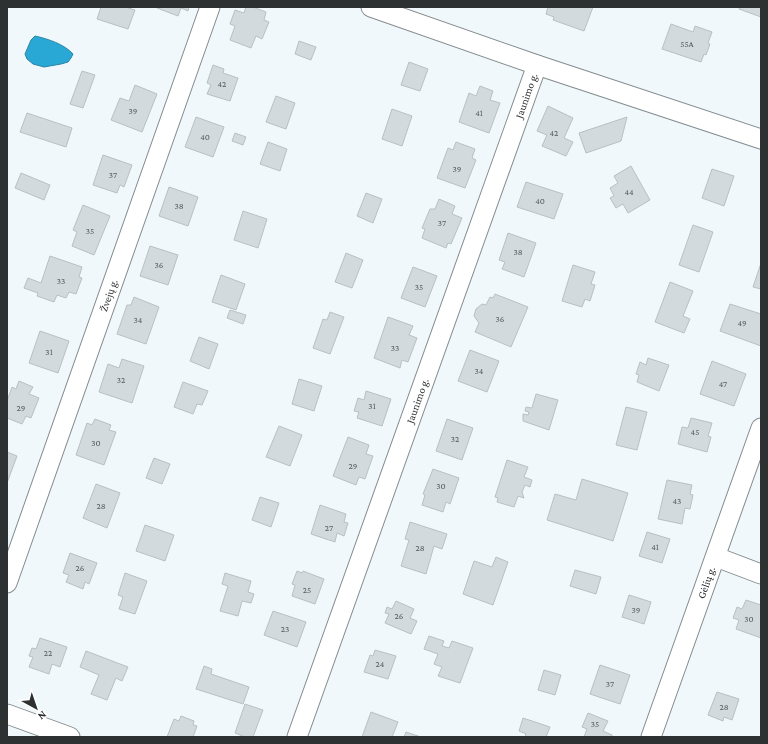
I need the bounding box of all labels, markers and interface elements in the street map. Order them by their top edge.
house number: 55A [680,39,695,49]
street label: Jaunimo g. [512,71,540,121]
house number: 42 [218,79,226,89]
house number: 39 [129,106,138,116]
house number: 41 [475,108,483,118]
house number: 42 [550,128,558,138]
house number: 40 [200,132,210,142]
house number: 39 [453,164,462,174]
house number: 37 [109,170,117,180]
house number: 44 [624,187,634,197]
house number: 40 [535,196,545,206]
house number: 38 [174,201,184,211]
house number: 37 [438,218,446,228]
house number: 35 [86,226,94,236]
house number: 38 [513,247,523,257]
house number: 36 [155,260,164,270]
house number: 33 [57,276,65,286]
street label: Žvejų g. [97,277,120,313]
house number: 35 [415,282,423,292]
house number: 36 [496,314,505,324]
house number: 34 [134,315,143,325]
house number: 49 [737,318,747,328]
house number: 33 [391,343,399,353]
house number: 31 [45,347,53,357]
house number: 34 [475,366,484,376]
house number: 32 [117,375,125,385]
street label: Jaunimo g. [403,377,431,426]
house number: 47 [719,379,727,389]
house number: 31 [368,401,376,411]
house number: 29 [17,403,26,413]
house number: 45 [691,427,699,437]
house number: 32 [451,434,459,444]
house number: 30 [91,438,101,448]
house number: 29 [349,461,358,471]
house number: 30 [436,481,446,491]
house number: 43 [673,496,681,506]
house number: 28 [96,501,106,511]
house number: 27 [325,523,333,533]
house number: 41 [651,542,659,552]
house number: 28 [415,543,425,553]
house number: 26 [76,563,85,573]
street label: Gėlių g. [695,565,718,600]
house number: 25 [303,585,311,595]
house number: 39 [632,605,641,615]
house number: 26 [395,611,404,621]
house number: 30 [744,614,754,624]
house number: 23 [281,624,289,634]
house number: 22 [44,648,52,658]
house number: 24 [376,659,385,669]
house number: 37 [606,679,614,689]
north arrow [16,688,56,728]
house number: 28 [719,702,729,712]
text: N [35,709,49,723]
house number: 35 [591,719,599,729]

